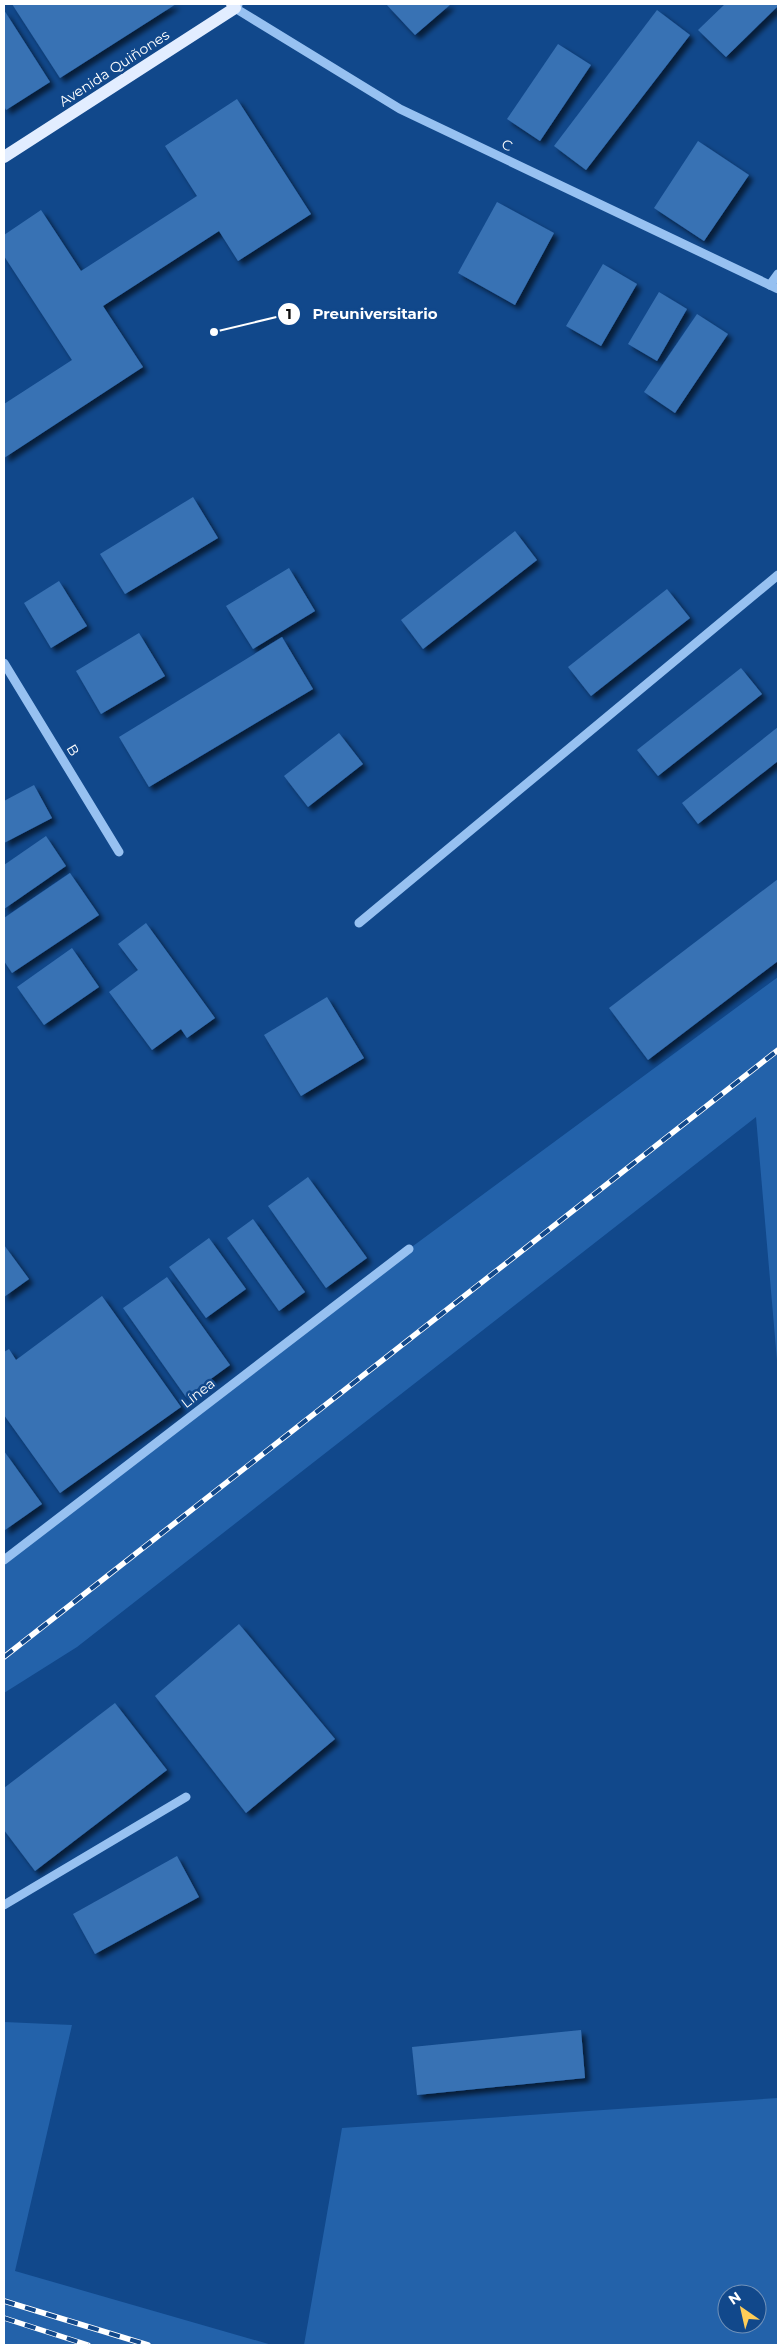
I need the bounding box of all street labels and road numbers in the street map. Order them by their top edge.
street label: Avenida Quiñones [55,25,173,110]
street label: C [499,135,515,155]
street label: B [63,741,83,759]
street label: Línea [177,1374,219,1412]

